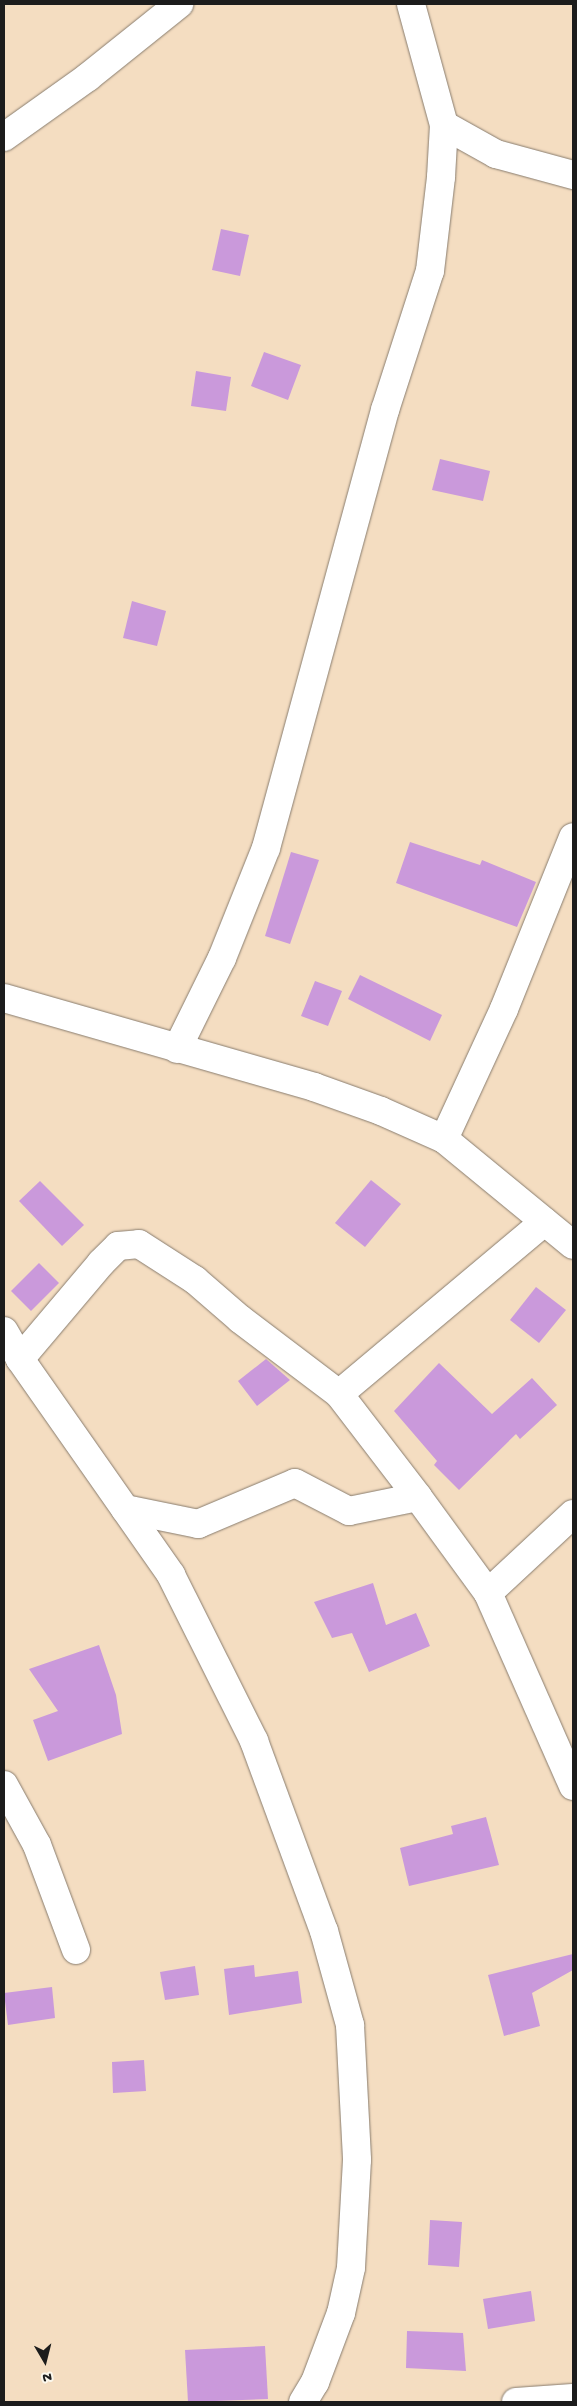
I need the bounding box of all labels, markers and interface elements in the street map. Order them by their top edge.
north arrow [20,2336,70,2386]
text: N [41,2367,53,2385]

